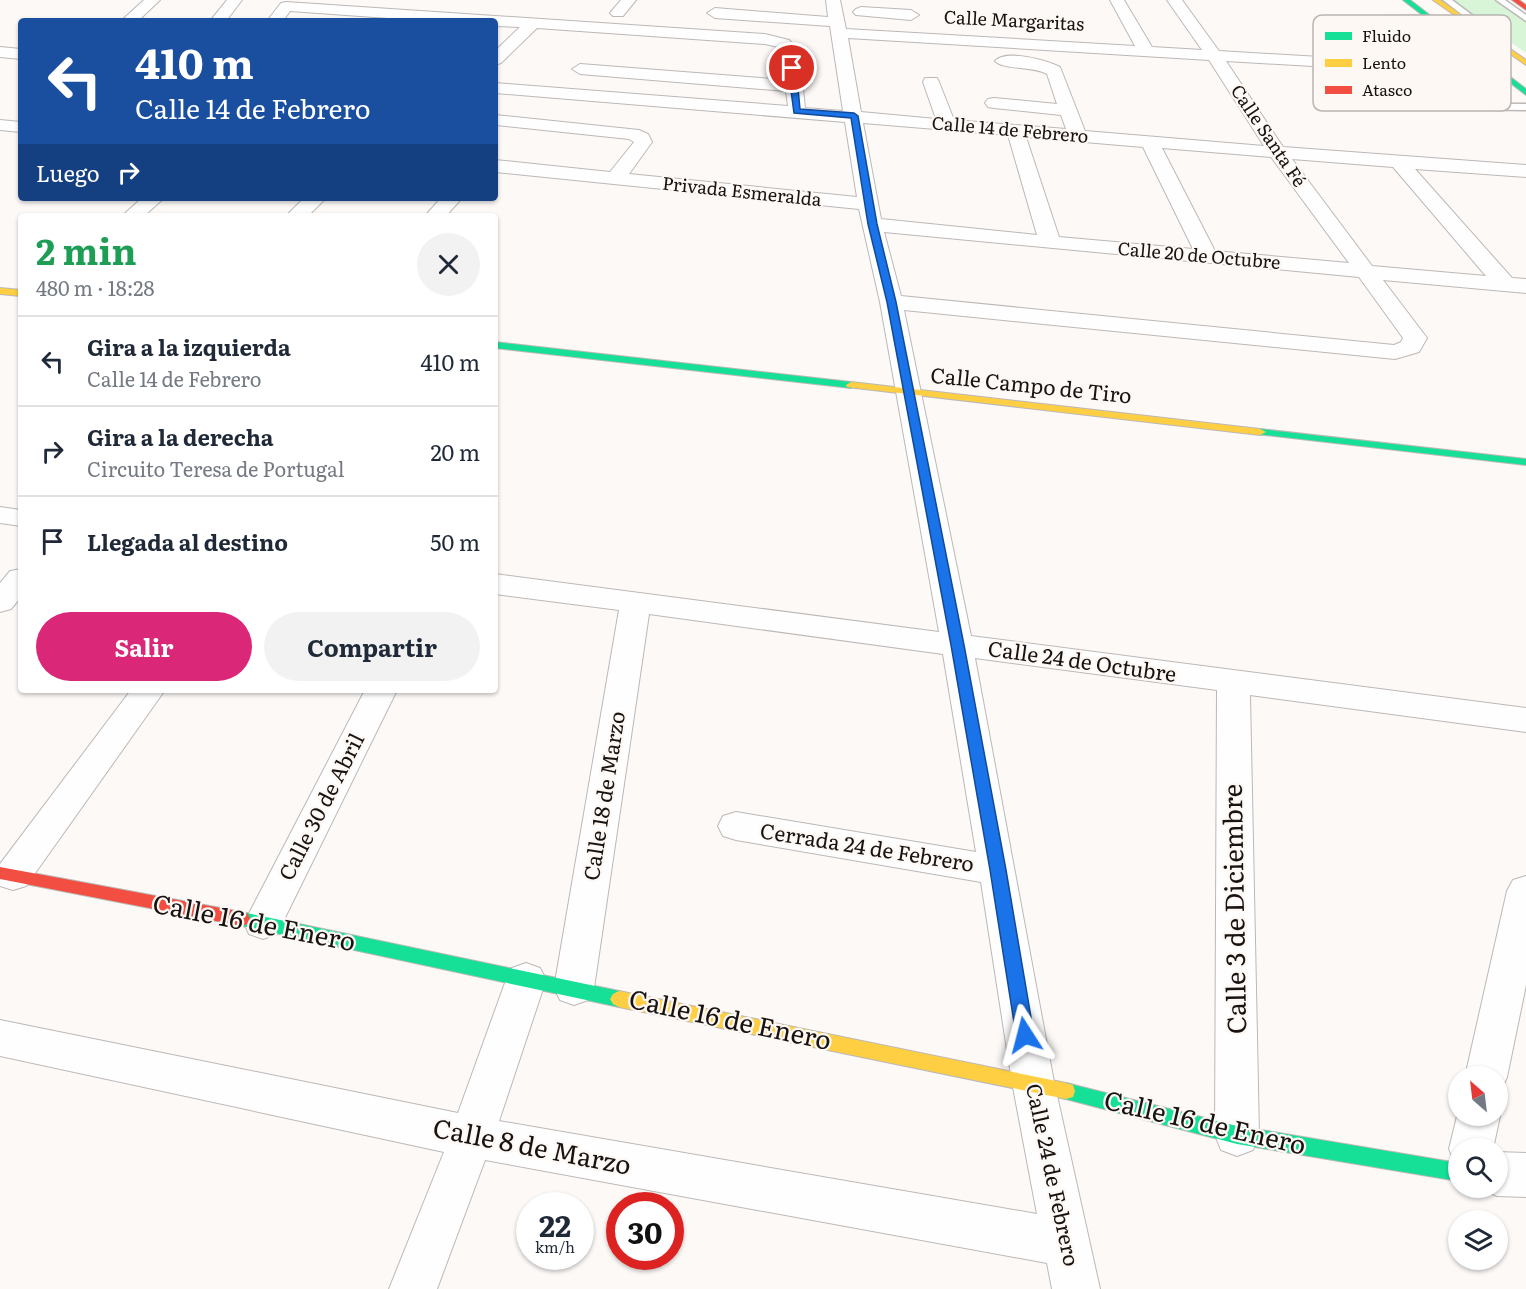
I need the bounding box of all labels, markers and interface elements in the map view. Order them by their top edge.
street label: Calle Margaritas [943,2,1085,37]
legend [1313,15,1511,111]
text: Fluido [1362,23,1411,47]
text: 410 m [135,30,254,92]
icon: left [36,42,114,120]
pin [766,42,817,93]
text: Lento [1362,50,1406,74]
icon: arrive [775,51,808,84]
text: Atasco [1362,77,1412,101]
street label: Calle Santa Fé [1225,78,1314,192]
text: Calle 14 de Febrero [135,87,371,127]
street label: Calle 14 de Febrero [931,108,1090,149]
text: Luego [36,156,100,189]
icon: right [112,156,145,189]
street label: Privada Esmeralda [661,169,823,212]
text: 2 min [36,223,137,276]
button: close [417,233,480,296]
street label: Calle 20 de Octubre [1117,234,1282,275]
text: 480 m · 18:28 [36,272,154,302]
text: Gira a la izquierda [87,330,291,363]
icon: left [36,345,69,378]
text: 410 m [420,345,480,378]
street label: Calle Campo de Tiro [929,358,1133,409]
text: Calle 14 de Febrero [87,363,262,393]
text: Gira a la derecha [87,420,274,453]
icon: right [36,435,69,468]
text: 20 m [430,435,480,468]
text: Circuito Teresa de Portugal [87,453,344,483]
icon: arrive [36,525,69,558]
text: Llegada al destino [87,525,288,558]
text: 50 m [430,525,480,558]
button: Salir [36,612,252,681]
button: Compartir [264,612,480,681]
street label: Calle 24 de Octubre [986,631,1179,688]
street label: Calle 18 de Marzo [574,709,631,882]
street label: Calle 30 de Abril [269,727,370,885]
street label: Calle 3 de Diciembre [1211,784,1254,1035]
street label: Cerrada 24 de Febrero [758,813,977,878]
street label: Calle 16 de Enero [150,882,359,959]
street label: Calle 16 de Enero [626,977,835,1058]
position arrow [993,1003,1057,1067]
north arrow [1448,1066,1508,1126]
map controls [1448,1066,1508,1270]
street label: Calle 16 de Enero [1101,1078,1310,1163]
street label: Calle 24 de Febrero [1020,1080,1089,1269]
street label: Calle 8 de Marzo [430,1106,635,1183]
button: search [1448,1138,1508,1198]
speed limit sign: 30 [606,1192,684,1270]
text: 22 [539,1202,571,1246]
button: layers [1448,1210,1508,1270]
text: km/h [535,1235,575,1258]

